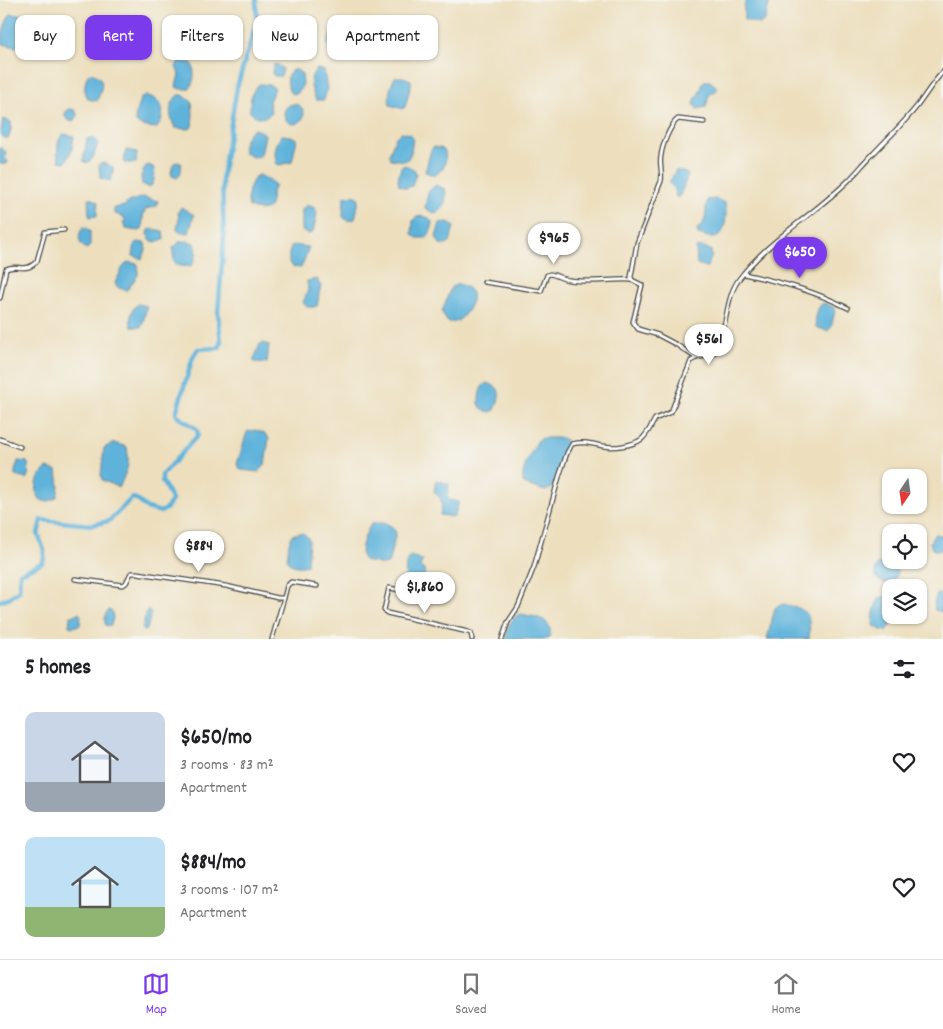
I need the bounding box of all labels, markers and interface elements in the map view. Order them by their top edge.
chip: Buy [15,15,75,60]
chip: Rent [85,15,152,60]
chip: Filters [162,15,243,60]
chip: New [253,15,317,60]
chip: Apartment [327,15,438,60]
pin: $965 [524,222,584,265]
text: $965 [539,227,569,250]
pin: $650 [770,236,830,279]
text: $650 [784,241,816,264]
pin: $561 [679,324,739,366]
text: $561 [696,328,722,351]
north arrow [882,469,928,514]
map controls [882,469,927,624]
button: locate [882,524,927,569]
pin: $884 [169,530,229,573]
text: $884 [185,535,213,558]
pin: $1,860 [384,572,466,614]
text: $1,860 [406,576,444,599]
button: layers [882,579,927,624]
text: 5 homes [25,654,91,684]
icon: filters [890,655,918,683]
text: $650/mo [180,724,252,754]
icon: home [65,732,125,792]
icon: heart [890,748,918,776]
text: 3 rooms · 83 m² [180,754,274,777]
text: Apartment [180,777,247,800]
text: $884/mo [180,849,246,879]
icon: home [65,857,125,917]
icon: heart [890,873,918,901]
text: 3 rooms · 107 m² [180,879,279,902]
text: Apartment [180,902,247,925]
tab: Map [142,970,170,1020]
tab: Saved [455,970,487,1020]
tab: Home [771,970,801,1020]

